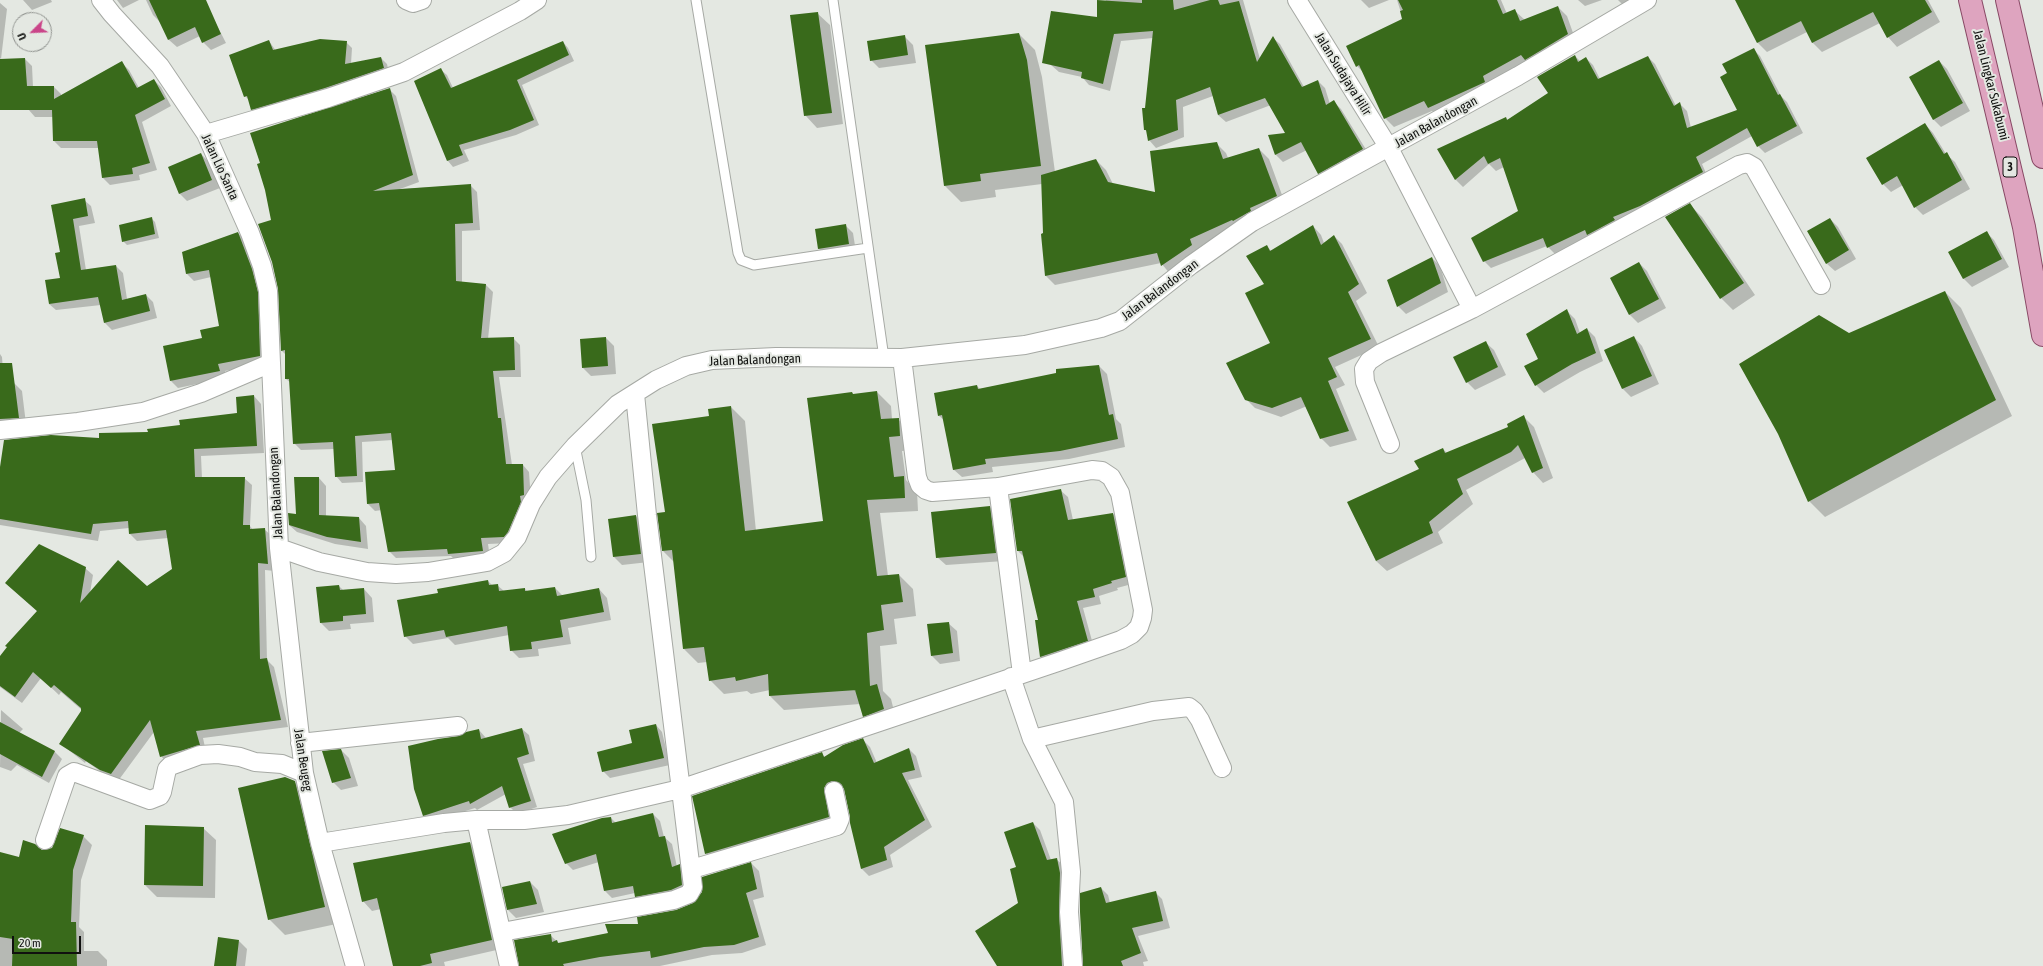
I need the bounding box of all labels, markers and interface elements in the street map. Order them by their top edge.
north arrow [12,12,52,52]
street label: Jalan Lingkar Sukabumi [1970,28,2012,142]
street label: Jalan Sudajaya Hilir [1311,30,1375,118]
text: U [15,31,29,42]
street label: Jalan Balandongan [1392,93,1480,151]
street label: Jalan Lio Santa [198,131,242,203]
road number: 3 [2003,157,2017,177]
street label: Jalan Balandongan [1119,256,1201,324]
street label: Jalan Balandongan [709,351,801,369]
street label: Jalan Balandongan [266,447,286,539]
street label: Jalan Beugeg [290,728,316,792]
scale bar [14,928,83,954]
text: 20 m [19,936,41,950]

